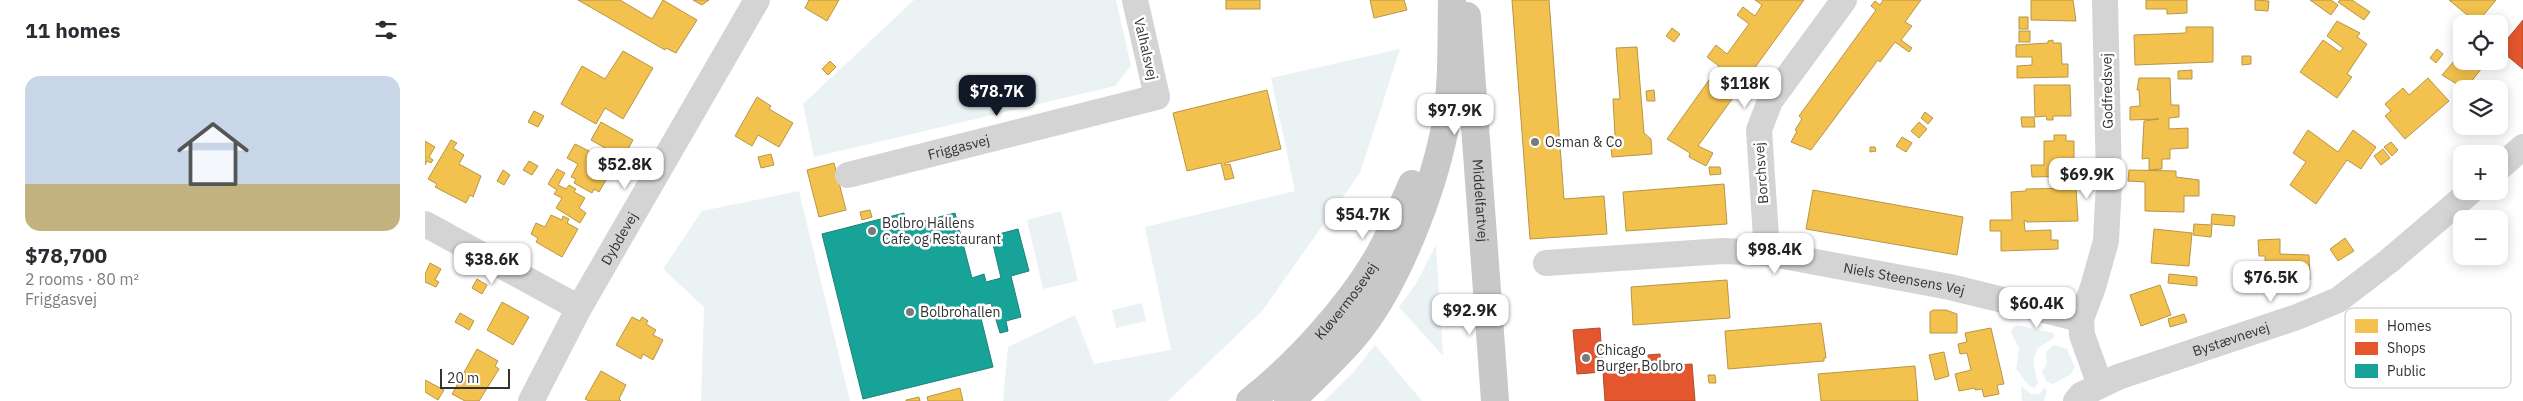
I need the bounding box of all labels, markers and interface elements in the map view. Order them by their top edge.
map controls [2453,15,2508,265]
button: locate [2453,15,2508,70]
text: 11 homes [25,16,121,44]
icon: filters [372,16,400,44]
street label: Valhalsvej [1130,16,1162,82]
street label: Godfredsvej [2097,53,2117,129]
pin: $118K [1710,66,1780,109]
text: $118K [1720,73,1770,93]
pin: $78.7K [956,74,1038,117]
button: layers [2453,80,2508,135]
text: $78.7K [970,81,1024,101]
pin: $97.9K [1414,94,1496,136]
text: $97.9K [1428,100,1482,120]
icon: home [168,109,258,199]
street label: Friggasvej [926,131,991,164]
place label: Osman & Co [1545,133,1622,151]
marker: Osman & Co [1529,136,1541,148]
street label: Borchsvej [1750,142,1772,204]
button: + [2453,145,2508,200]
pin: $52.8K [584,148,666,190]
text: $52.8K [598,154,652,174]
pin: $69.9K [2046,158,2128,200]
street label: Middelfartvej [1468,159,1492,242]
text: $69.9K [2060,164,2114,184]
pin: $54.7K [1322,198,1404,240]
text: $54.7K [1336,204,1390,224]
street label: Dybdevej [597,209,642,268]
button: − [2453,210,2508,265]
place label: Bolbro Hallens Cafe og Restaurant [882,214,1001,248]
marker: Bolbro Hallens Cafe og Restaurant [866,225,878,237]
pin: $98.4K [1734,232,1816,275]
text: $98.4K [1748,239,1802,259]
text: $78,700 [25,241,107,269]
pin: $38.6K [451,242,533,285]
text: $38.6K [465,249,519,269]
street label: Niels Steensens Vej [1842,258,1967,299]
street label: Kløvermosevej [1311,259,1381,343]
pin: $76.5K [2230,260,2312,303]
text: $76.5K [2244,267,2298,287]
text: 2 rooms · 80 m² [25,269,139,289]
pin: $60.4K [1996,286,2078,329]
text: Friggasvej [25,289,97,309]
text: $60.4K [2010,293,2064,313]
pin: $92.9K [1429,294,1511,336]
text: $92.9K [1443,300,1497,320]
place label: Bolbrohallen [920,303,1000,321]
marker: Bolbrohallen [904,306,916,318]
legend [2345,308,2511,388]
text: Homes [2387,317,2432,335]
street label: Bystævnevej [2190,318,2272,360]
text: Shops [2387,339,2426,357]
place label: Chicago Burger Bolbro [1596,341,1683,375]
marker: Chicago Burger Bolbro [1580,352,1592,364]
text: Public [2387,362,2426,380]
scale bar [440,366,510,389]
text: 20 m [447,369,479,387]

